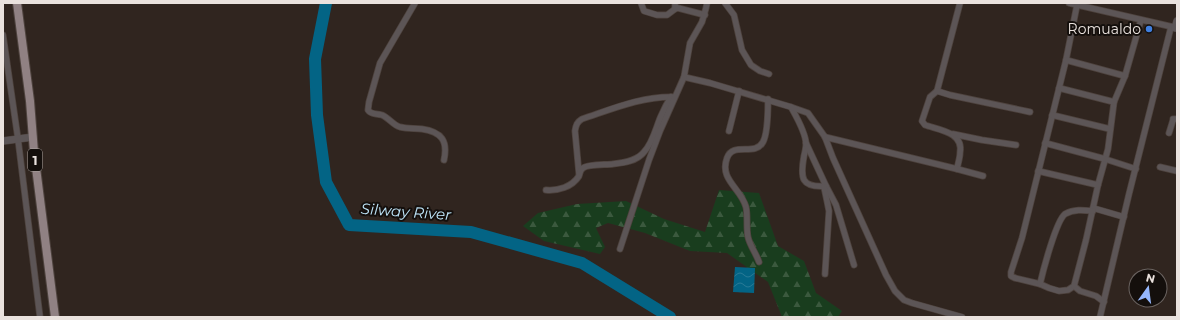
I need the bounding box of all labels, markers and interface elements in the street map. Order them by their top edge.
place label: Romualdo [1068,20,1141,38]
marker: Romualdo [1144,24,1154,34]
road number: 1 [28,149,42,171]
water label: Silway River [360,199,453,224]
north arrow [1128,268,1168,308]
text: N [1144,270,1156,286]

